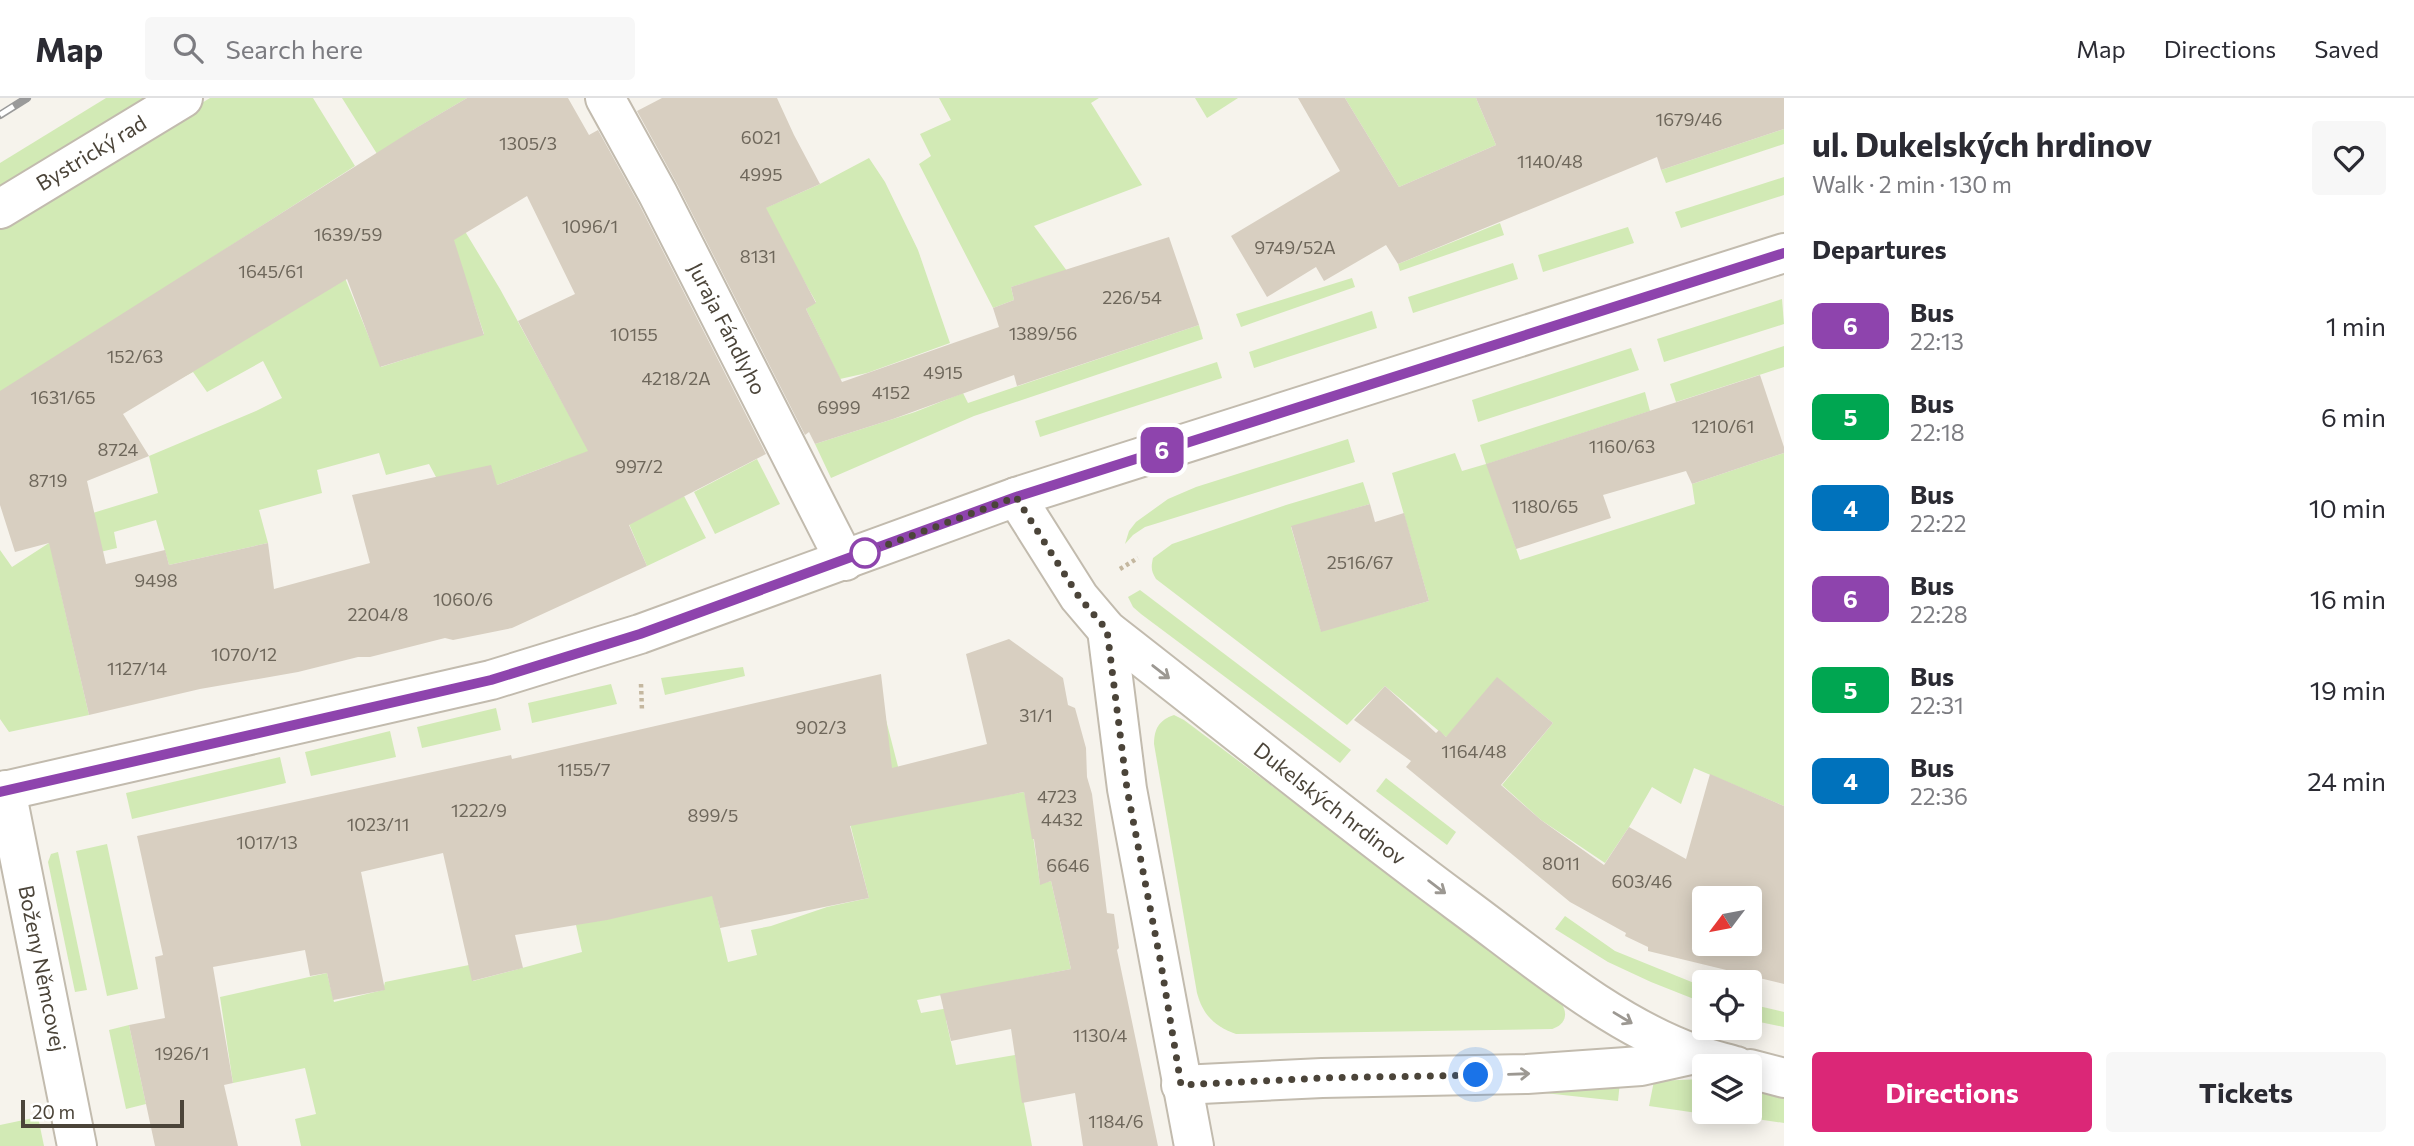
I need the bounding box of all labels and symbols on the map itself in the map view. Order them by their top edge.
house number: 1679/46 [1656,108,1722,130]
street label: Bystrický rad [31,109,150,195]
house number: 6021 [741,126,781,148]
house number: 1305/3 [499,132,557,154]
house number: 1140/48 [1517,150,1583,172]
house number: 4995 [740,163,783,185]
house number: 1096/1 [562,215,618,237]
house number: 1639/59 [314,223,382,245]
house number: 9749/52A [1254,236,1336,258]
house number: 8131 [740,245,776,267]
street label: Juraja Fándlyho [684,258,772,398]
house number: 1645/61 [238,260,304,282]
house number: 226/54 [1102,286,1162,308]
house number: 1389/56 [1009,322,1077,344]
house number: 10155 [610,323,658,345]
house number: 152/63 [107,345,163,367]
house number: 4915 [923,361,963,383]
house number: 4218/2A [641,367,711,389]
house number: 4152 [872,381,910,403]
house number: 1631/65 [30,386,96,408]
house number: 6999 [817,396,861,418]
house number: 1210/61 [1692,415,1754,437]
line badge: 6 [1139,427,1185,473]
house number: 1160/63 [1589,435,1655,457]
house number: 8724 [98,438,139,460]
house number: 997/2 [615,455,663,477]
house number: 8719 [29,469,67,491]
house number: 1180/65 [1512,495,1578,517]
unlabelled marker [850,538,880,568]
house number: 2516/67 [1327,551,1393,573]
house number: 9498 [134,569,178,591]
house number: 1060/6 [433,588,493,610]
house number: 2204/8 [348,603,409,625]
house number: 1070/12 [211,643,277,665]
house number: 1127/14 [107,657,167,679]
one-way arrow [1151,665,1170,680]
house number: 31/1 [1019,704,1053,726]
house number: 902/3 [796,716,846,738]
street label: Dukelských hrdinov [1250,736,1411,870]
house number: 1164/48 [1441,740,1507,762]
house number: 1155/7 [557,758,611,780]
house number: 4723 [1037,785,1077,807]
house number: 1222/9 [451,799,507,821]
house number: 899/5 [688,804,738,826]
house number: 4432 [1041,808,1083,830]
house number: 1023/11 [347,813,409,835]
house number: 1017/13 [236,831,298,853]
house number: 8011 [1542,852,1580,874]
house number: 6646 [1046,854,1090,876]
house number: 603/46 [1612,870,1672,892]
one-way arrow [1428,879,1446,894]
street label: Boženy Němcovej [14,883,72,1053]
north arrow [1692,886,1762,956]
one-way arrow [1612,1012,1632,1026]
house number: 1130/4 [1073,1024,1127,1046]
house number: 1926/1 [155,1042,209,1064]
your location [1458,1057,1493,1092]
one-way arrow [1507,1067,1530,1081]
scale bar [21,1097,184,1129]
house number: 1184/6 [1088,1110,1144,1132]

